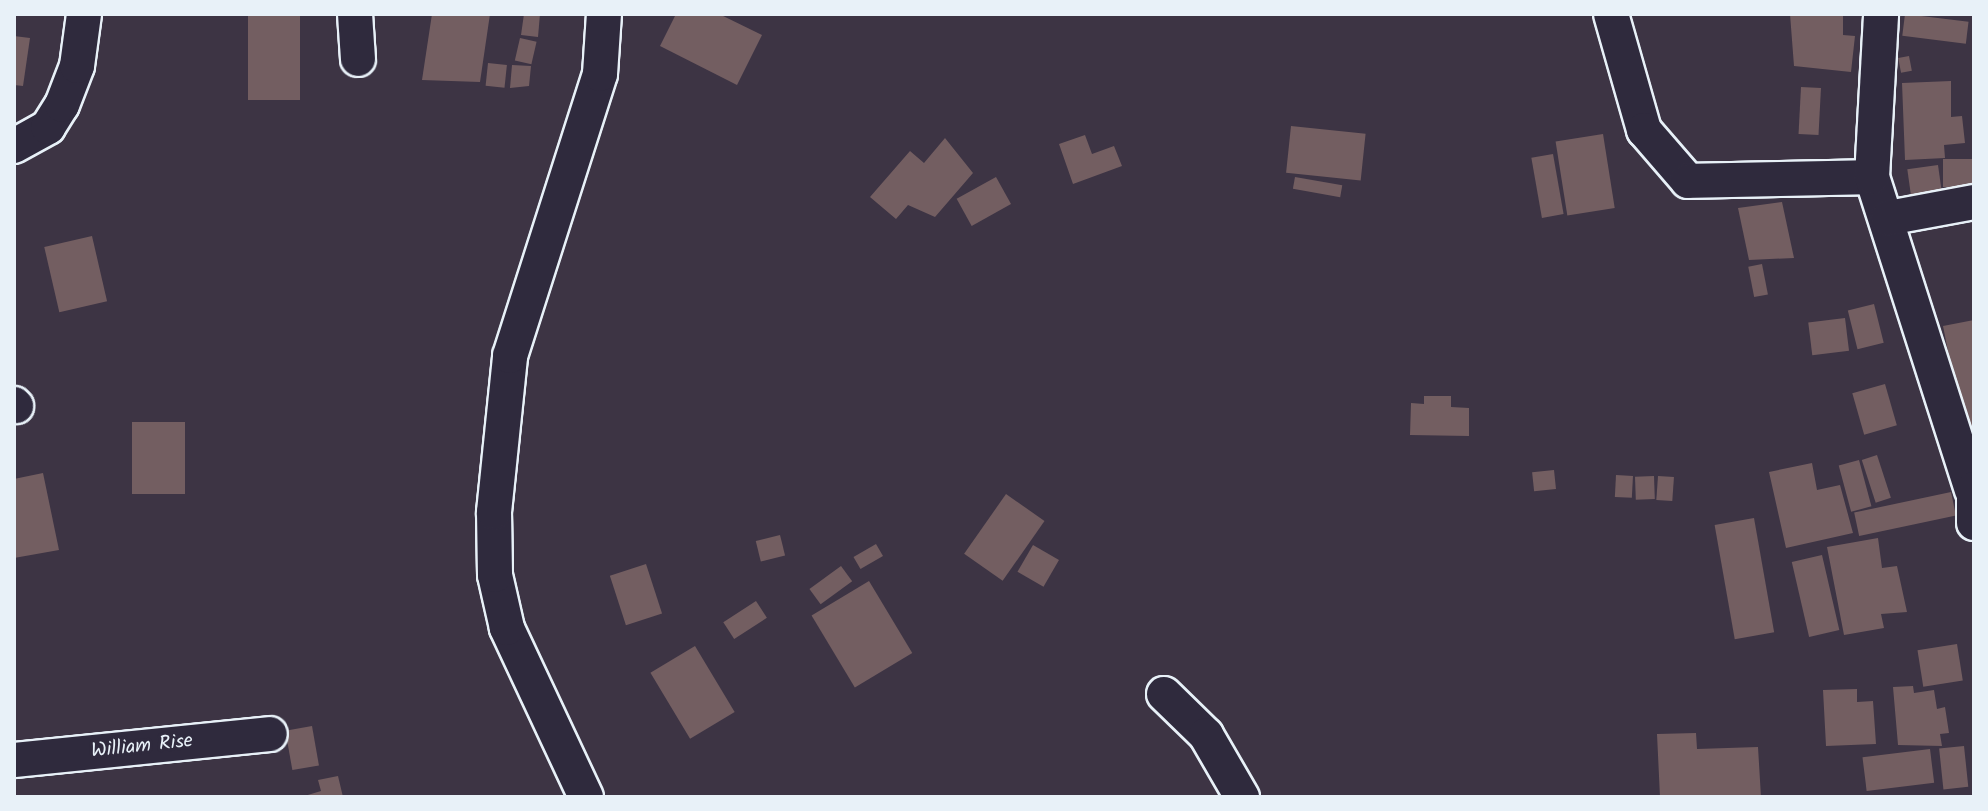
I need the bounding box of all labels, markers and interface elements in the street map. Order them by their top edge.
street label: William Rise [90,730,194,764]

